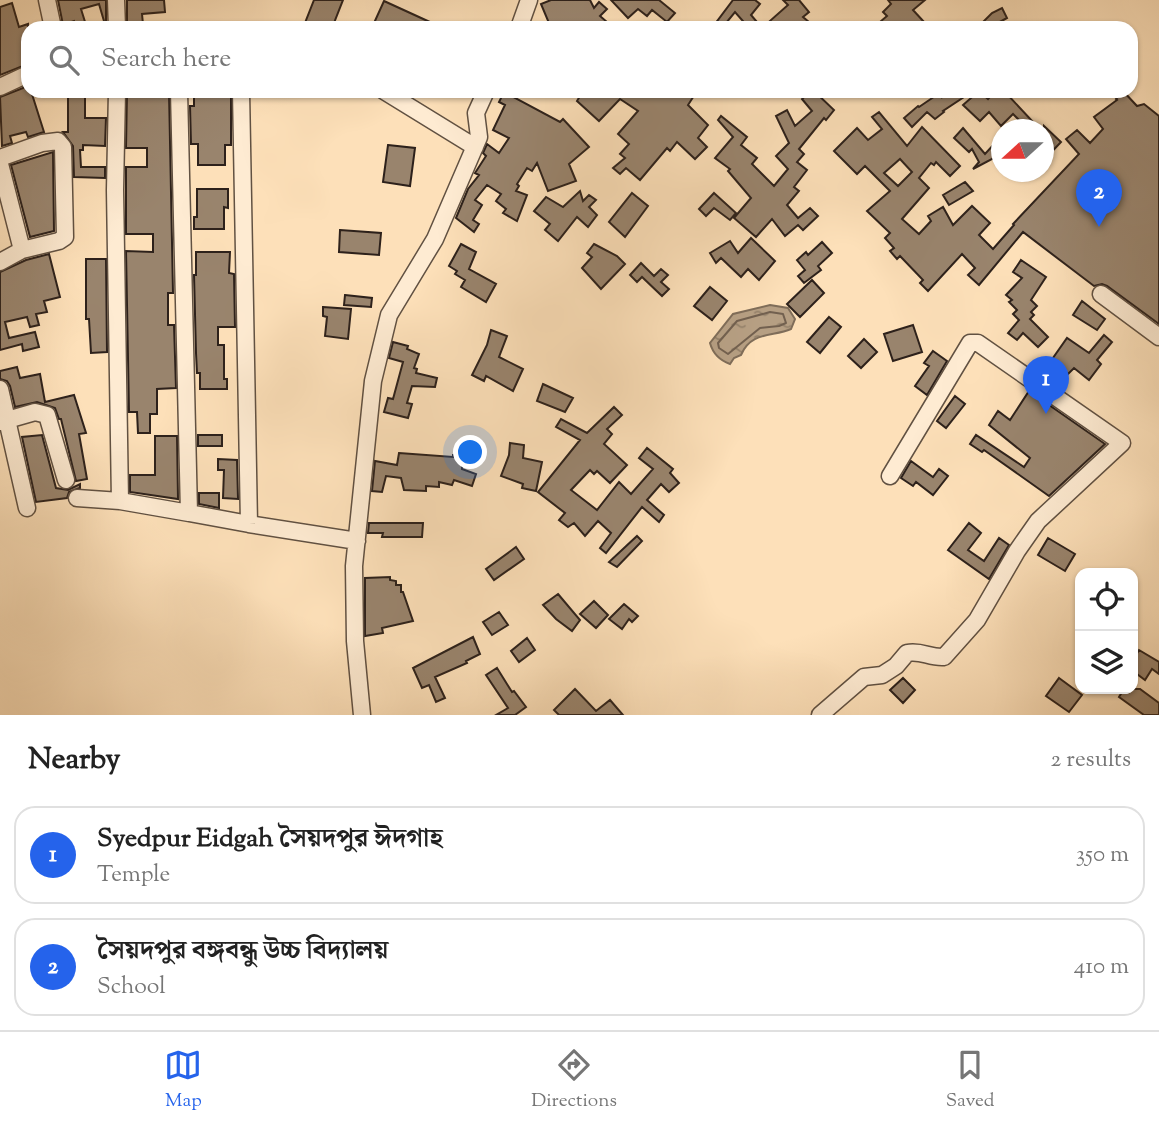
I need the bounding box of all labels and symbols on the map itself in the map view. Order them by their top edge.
north arrow [991,119,1054,182]
pin: 2 [1076,169,1122,227]
pin: 1 [1023,356,1069,414]
your location [453,435,487,469]

